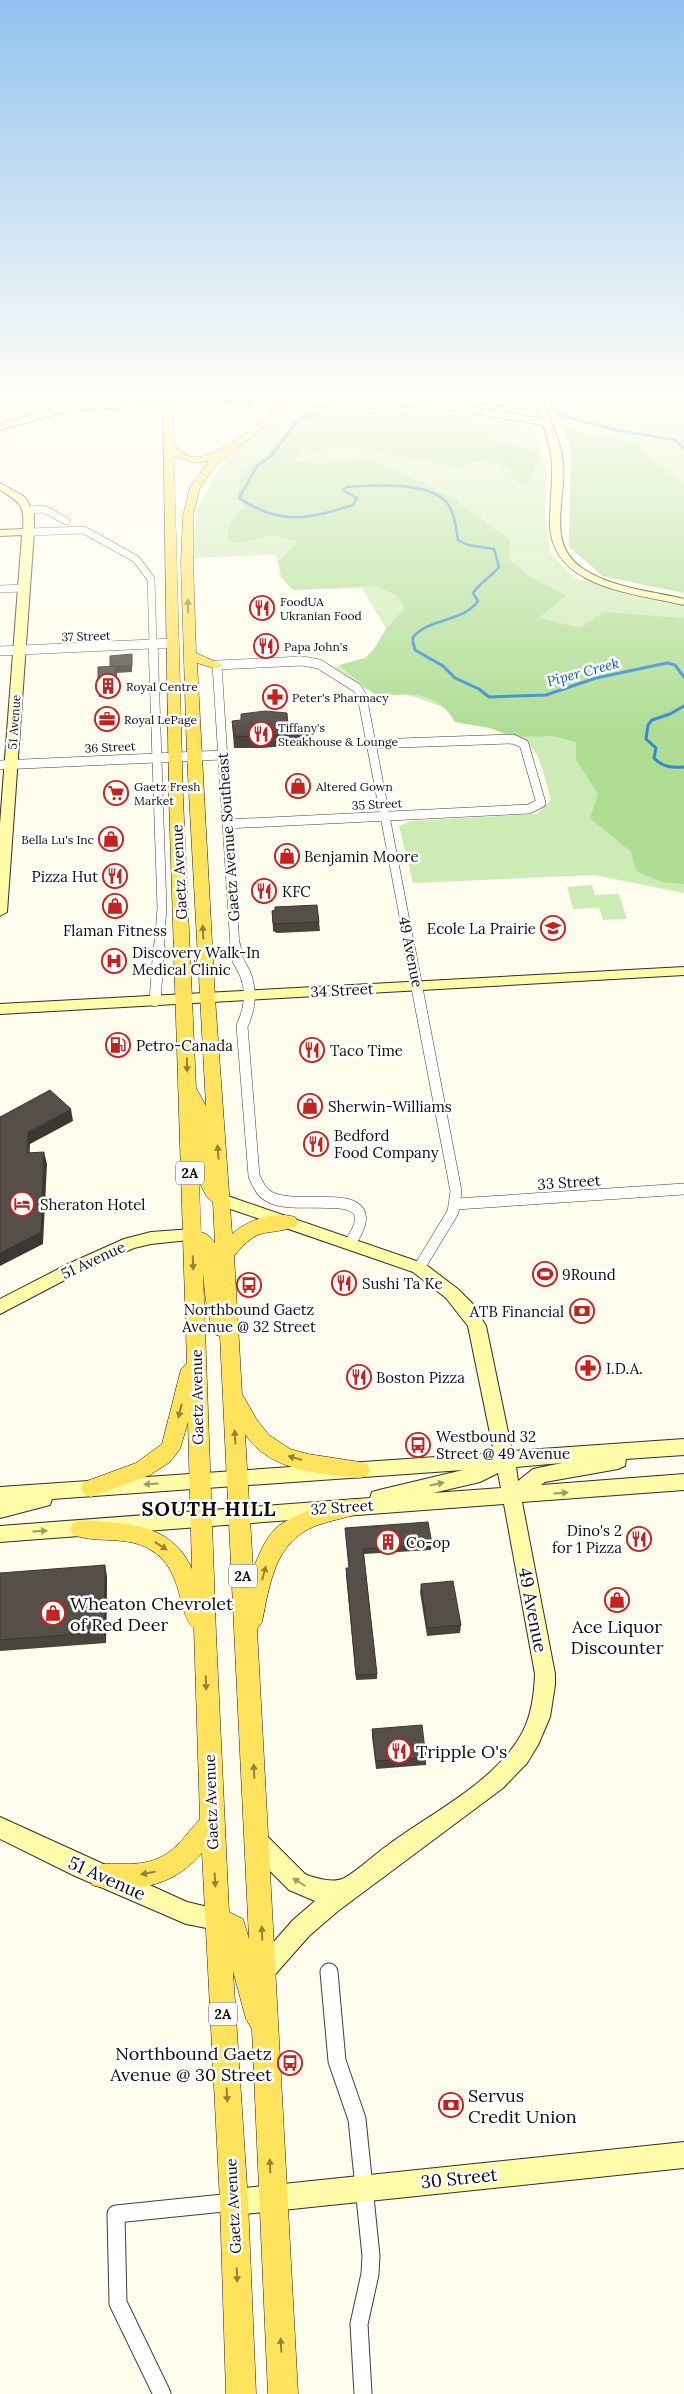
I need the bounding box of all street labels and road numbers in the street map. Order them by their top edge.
street label: 37 Street [61,628,111,644]
street label: 51 Avenue [5,694,23,750]
street label: 36 Street [84,738,136,756]
street label: Gaetz Avenue Southeast [213,752,243,922]
street label: 35 Street [351,795,403,813]
street label: Gaetz Avenue [167,824,191,920]
street label: 49 Avenue [395,915,427,989]
street label: 34 Street [310,979,374,1001]
road number: 2A [176,1162,204,1184]
street label: 33 Street [537,1170,601,1194]
street label: 51 Avenue [58,1237,128,1283]
street label: Gaetz Avenue [187,1349,207,1445]
street label: 32 Street [310,1495,374,1519]
road number: 2A [229,1564,257,1588]
street label: 49 Avenue [514,1566,553,1655]
street label: Gaetz Avenue [200,1754,222,1850]
street label: 51 Avenue [65,1851,149,1905]
road number: 2A [209,2002,237,2026]
street label: Gaetz Avenue [221,2158,245,2254]
street label: 30 Street [420,2163,499,2193]

